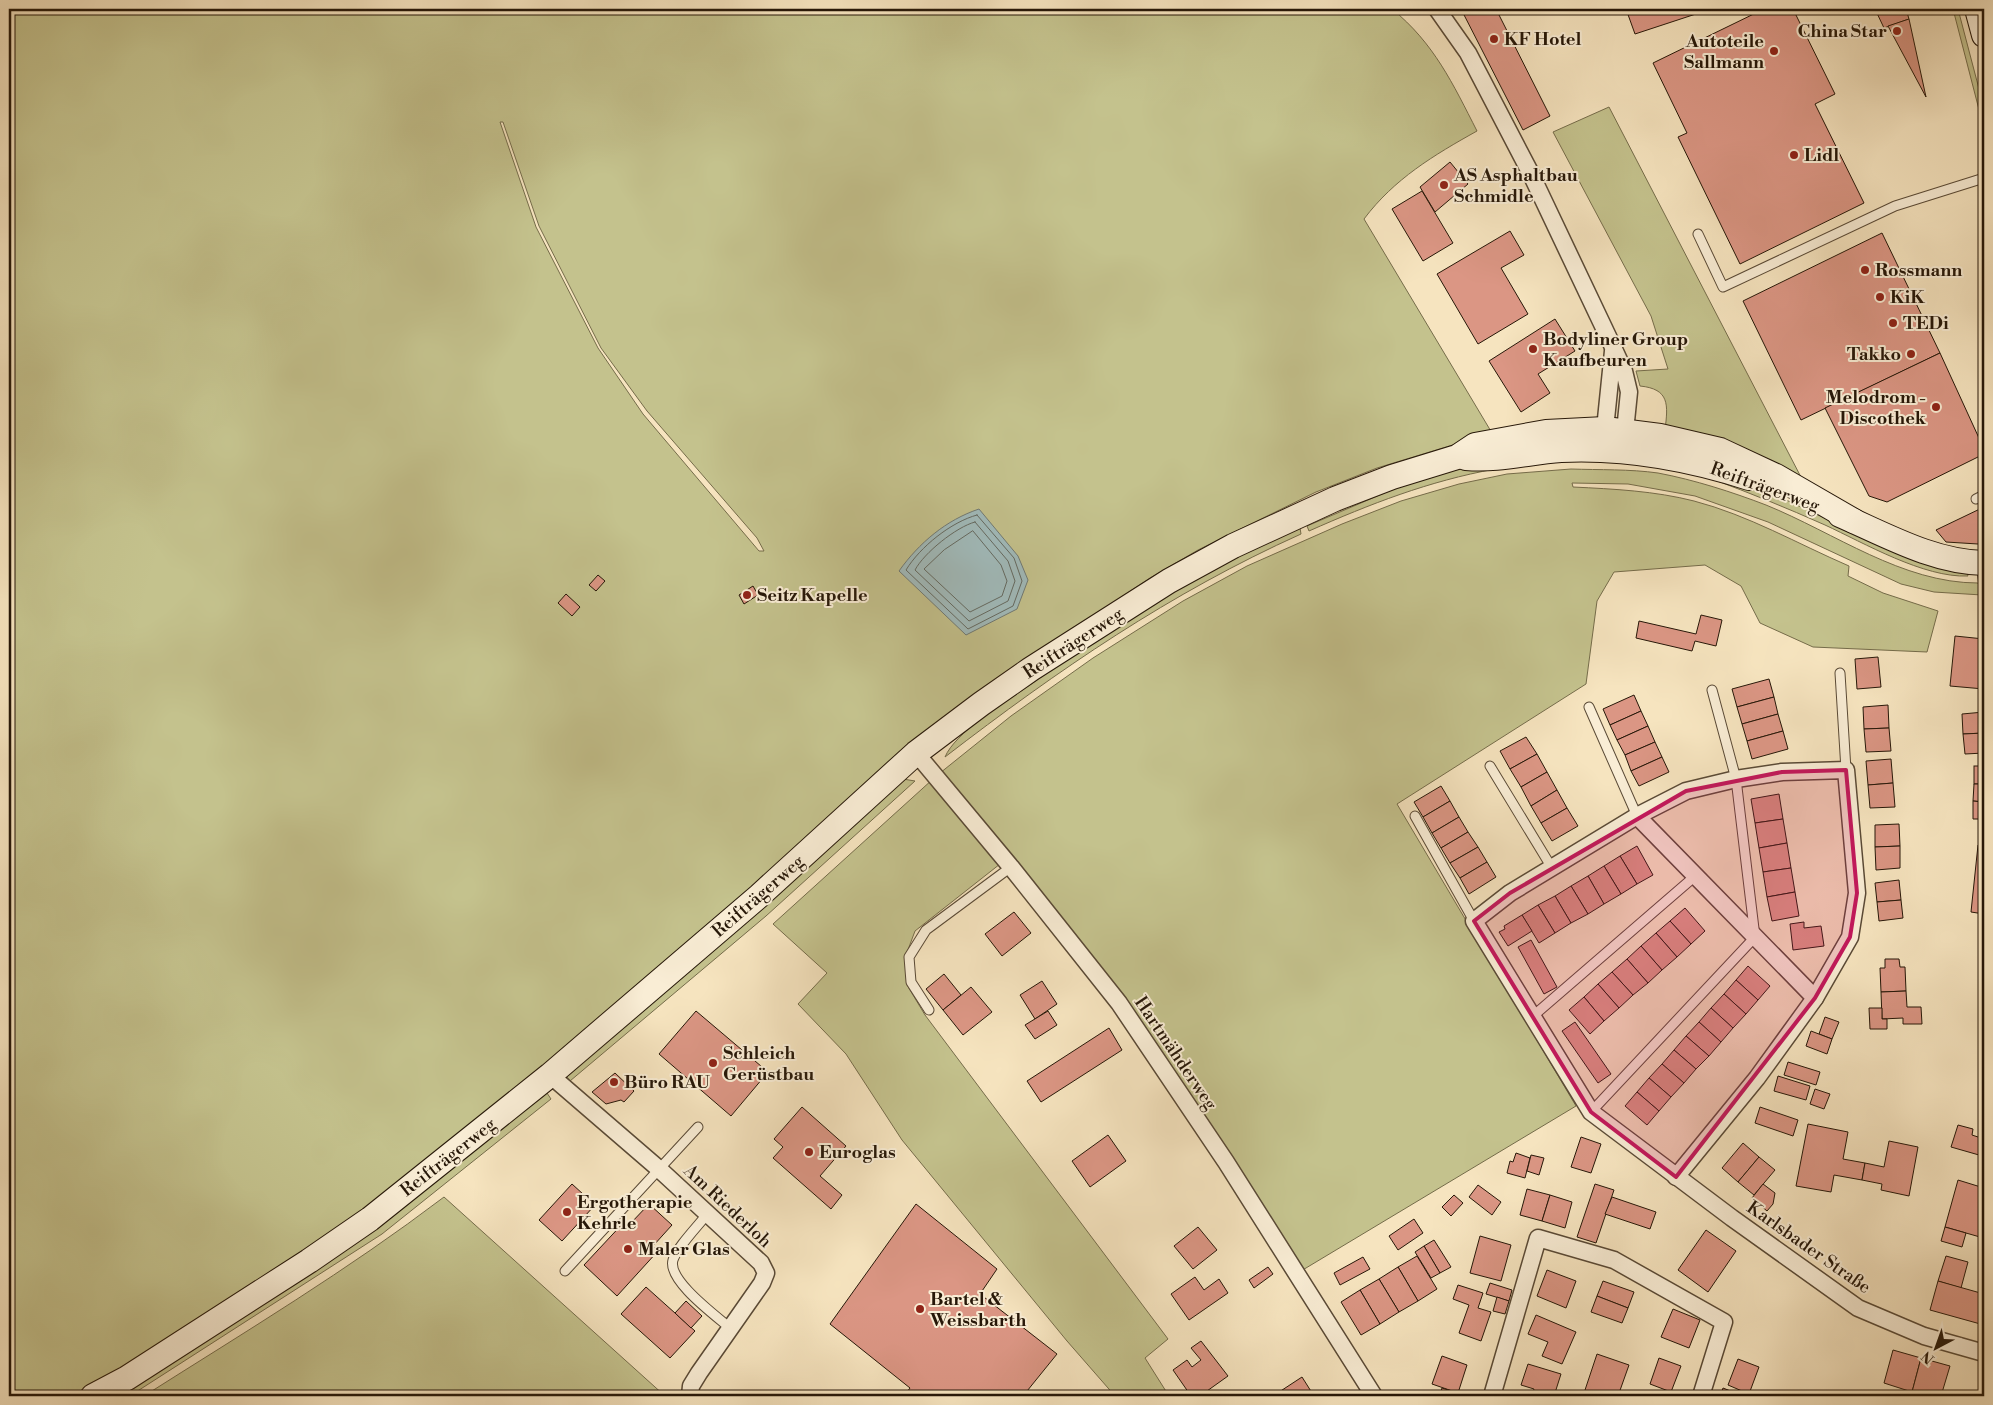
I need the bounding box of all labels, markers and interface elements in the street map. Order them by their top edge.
place label: China Star [1797,20,1887,43]
marker: China Star [1891,25,1903,37]
place label: KF Hotel [1504,28,1581,51]
place label: Autoteile Sallmann [1684,30,1764,74]
marker: KF Hotel [1488,33,1500,45]
marker: Autoteile Sallmann [1768,45,1780,57]
place label: Lidl [1804,144,1839,167]
marker: Lidl [1788,149,1800,161]
place label: AS Asphaltbau Schmidle [1453,164,1578,208]
marker: AS Asphaltbau Schmidle [1438,179,1450,191]
place label: Rossmann [1875,259,1962,282]
marker: Rossmann [1859,264,1871,276]
place label: KiK [1890,286,1925,309]
marker: KiK [1874,291,1886,303]
place label: TEDi [1903,312,1949,335]
marker: TEDi [1887,317,1899,329]
place label: Bodyliner Group Kaufbeuren [1543,328,1688,372]
marker: Bodyliner Group Kaufbeuren [1527,343,1539,355]
place label: Takko [1847,343,1901,366]
marker: Takko [1905,348,1917,360]
place label: Melodrom - Discothek [1826,386,1927,430]
marker: Melodrom - Discothek [1930,401,1942,413]
street label: Reifträgerweg [1707,457,1823,518]
place label: Seitz Kapelle [757,584,868,607]
marker: Seitz Kapelle [741,589,753,601]
street label: Reifträgerweg [1019,602,1128,684]
street label: Reifträgerweg [707,850,810,943]
street label: Hartmähderweg [1129,992,1222,1115]
place label: Schleich Gerüstbau [723,1042,814,1086]
marker: Schleich Gerüstbau [707,1057,719,1069]
place label: Büro RAU [624,1071,710,1094]
marker: Büro RAU [608,1076,620,1088]
street label: Reifträgerweg [396,1113,501,1202]
place label: Euroglas [819,1141,896,1164]
marker: Euroglas [803,1146,815,1158]
street label: Am Riederloh [678,1159,777,1253]
place label: Ergotherapie Kehrle [577,1191,693,1235]
street label: Karlsbader Straße [1742,1196,1875,1299]
marker: Ergotherapie Kehrle [561,1206,573,1218]
place label: Maler Glas [638,1238,730,1261]
marker: Maler Glas [622,1243,634,1255]
place label: Bartel & Weissbarth [929,1288,1026,1332]
marker: Bartel & Weissbarth [914,1303,926,1315]
north arrow [1910,1322,1960,1372]
text: N [1918,1347,1938,1367]

